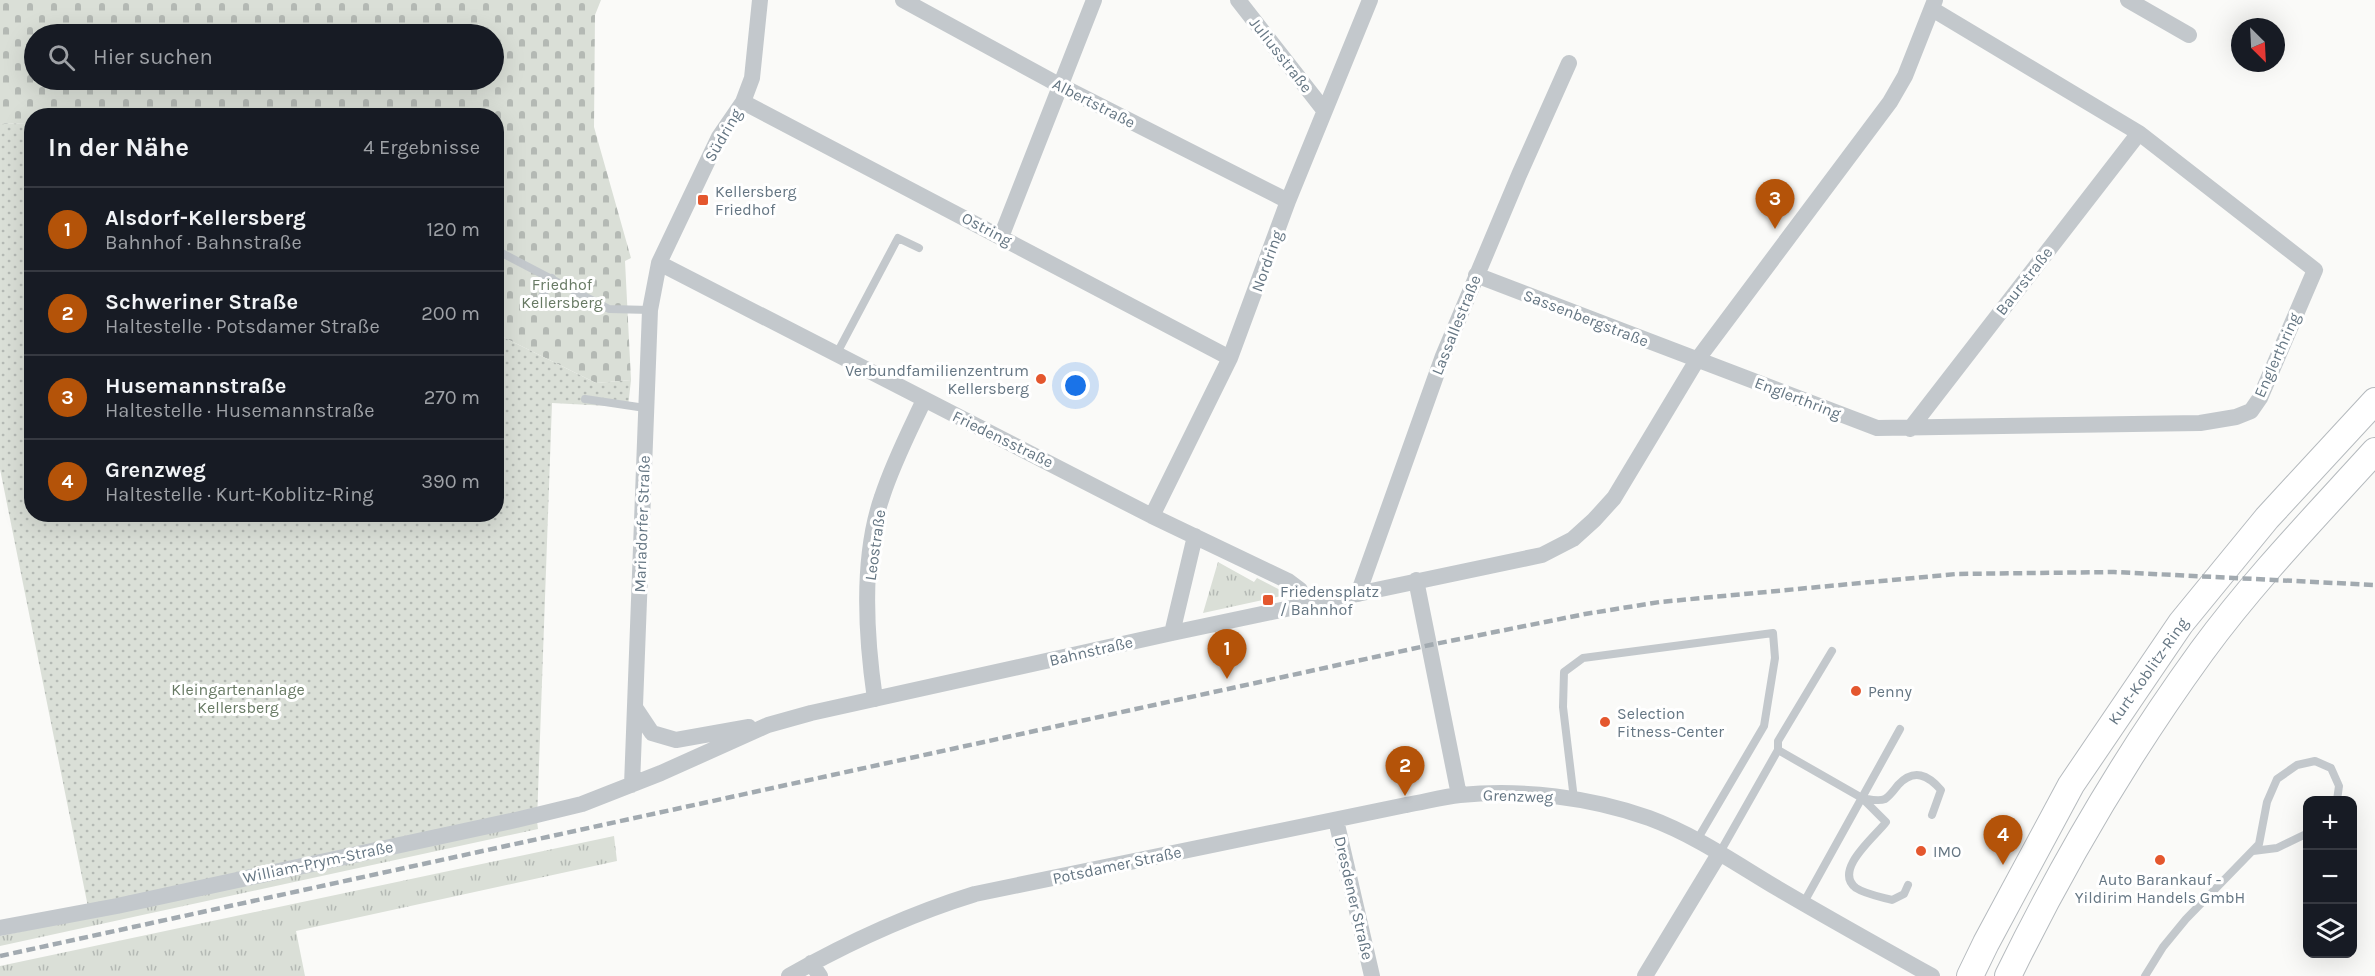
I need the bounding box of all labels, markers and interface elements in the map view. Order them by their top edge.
street label: Juliusstraße [1246,13,1316,97]
north arrow [2231,18,2285,72]
search box [24,24,504,90]
icon: search [45,41,78,74]
text: Hier suchen [93,44,213,70]
street label: Albertstraße [1049,74,1139,132]
street label: Südring [700,105,746,165]
text: In der Nähe [48,132,189,163]
text: 4 Ergebnisse [363,136,480,159]
pin: 3 [1756,180,1794,229]
place label: Kellersberg Friedhof [715,182,797,219]
marker: Kellersberg Friedhof [696,193,710,207]
text: Alsdorf-Kellersberg [105,205,306,231]
street label: Ostring [959,208,1015,250]
text: 1 [64,218,71,241]
text: 120 m [426,218,480,241]
street label: Nordring [1247,228,1287,294]
text: Bahnhof · Bahnstraße [105,231,302,254]
street label: Baurstraße [1991,243,2057,319]
street label: Lassallestraße [1427,272,1485,378]
park label: Friedhof Kellersberg [521,275,603,312]
street label: Sassenbergstraße [1521,285,1651,351]
text: Schweriner Straße [105,289,298,315]
text: 2 [61,302,74,325]
text: 200 m [421,302,480,325]
street label: Englerthring [2250,310,2304,400]
text: Haltestelle · Potsdamer Straße [105,315,380,338]
place label: Verbundfamilienzentrum Kellersberg [845,361,1029,398]
your location [1061,371,1090,400]
marker: Verbundfamilienzentrum Kellersberg [1034,372,1048,386]
text: Husemannstraße [105,373,286,399]
street label: Englerthring [1752,373,1844,423]
text: 3 [61,386,74,409]
text: 270 m [424,386,480,409]
text: Haltestelle · Husemannstraße [105,399,375,422]
street label: Friedensstraße [949,406,1057,472]
street label: Mariadorfer Straße [630,455,654,593]
text: Grenzweg [105,457,206,483]
text: 4 [62,470,73,493]
text: 390 m [421,470,480,493]
text: Haltestelle · Kurt-Koblitz-Ring [105,483,374,506]
street label: Leostraße [861,508,889,582]
place label: Friedensplatz / Bahnhof [1280,582,1379,619]
marker: Friedensplatz / Bahnhof [1261,593,1275,607]
street label: Kurt-Koblitz-Ring [2104,614,2192,728]
pin: 1 [1208,630,1246,679]
street label: Bahnstraße [1047,632,1135,670]
park label: Kleingartenanlage Kellersberg [171,680,305,717]
place label: Penny [1868,682,1912,701]
marker: Penny [1849,684,1863,698]
place label: Selection Fitness-Center [1617,704,1724,741]
marker: Selection Fitness-Center [1598,715,1612,729]
pin: 2 [1386,746,1424,796]
street label: Grenzweg [1482,785,1554,807]
map controls [2303,796,2357,958]
button: + [2303,796,2357,850]
pin: 4 [1984,816,2022,865]
street label: Dresdener Straße [1331,834,1377,962]
street label: William-Prym-Straße [241,837,395,887]
street label: Potsdamer Straße [1051,842,1183,888]
place label: IMO [1933,842,1961,861]
marker: IMO [1914,844,1928,858]
button: − [2303,850,2357,904]
marker: Auto Barankauf - Yildirim Handels GmbH [2153,853,2167,867]
place label: Auto Barankauf - Yildirim Handels GmbH [2075,870,2245,907]
button: layers [2303,904,2357,958]

